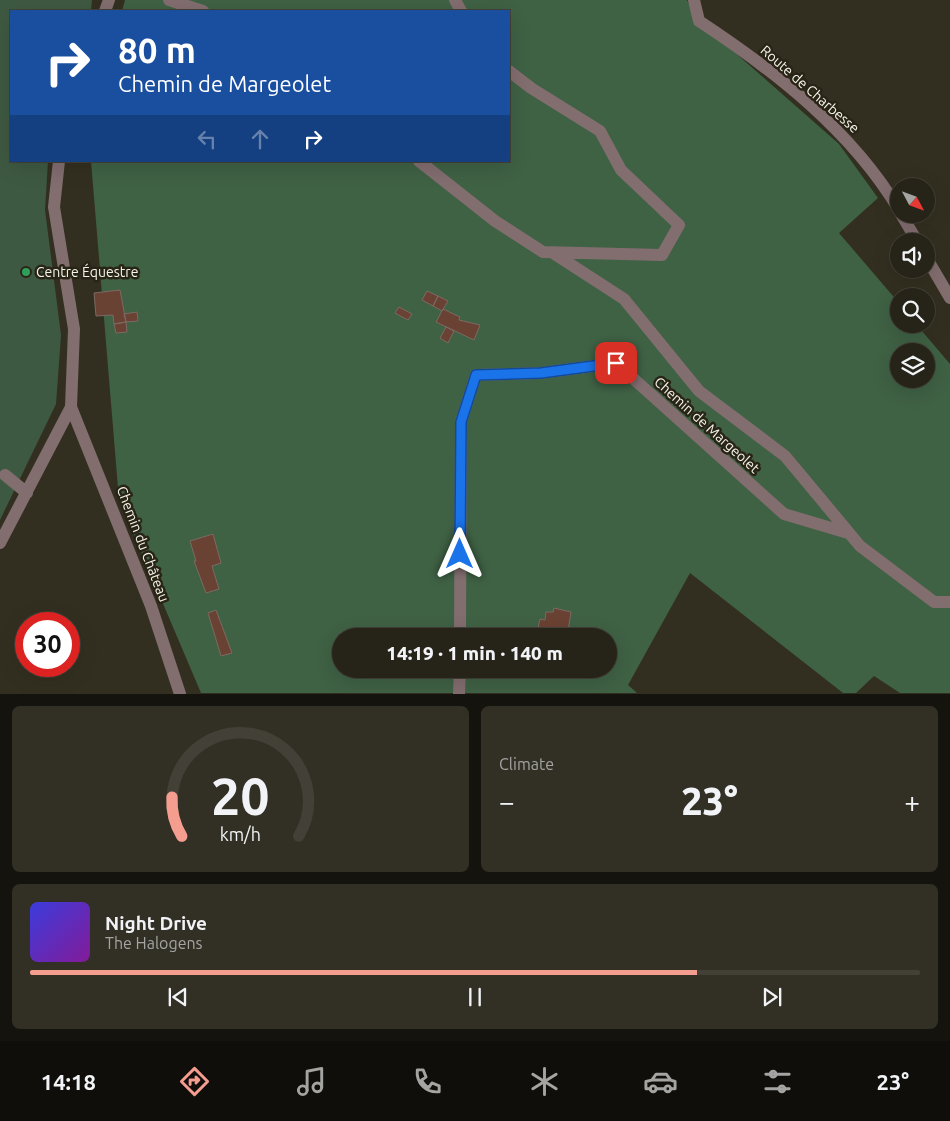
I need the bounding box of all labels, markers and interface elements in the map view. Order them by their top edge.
icon: right [35,30,100,95]
text: 80 m [118,30,196,70]
street label: Route de Charbesse [757,42,863,136]
text: Chemin de Margeolet [118,71,331,96]
icon: left [193,125,221,153]
icon: ahead [246,125,274,153]
icon: right [299,125,327,153]
north arrow [890,178,935,222]
map controls [890,178,935,388]
button: sound [890,233,935,278]
place label: Centre Équestre [36,263,138,280]
marker: Centre Équestre [20,266,32,278]
button: search [890,288,935,333]
pin [595,342,637,384]
button: layers [890,343,935,388]
icon: arrive [602,349,630,377]
street label: Chemin de Margeolet [651,374,763,477]
street label: Chemin du Château [114,484,172,604]
position arrow [433,527,485,579]
speed limit sign: 30 [15,612,80,677]
text: 14:19 · 1 min · 140 m [386,642,563,664]
text: Climate [499,755,554,773]
text: 20 [211,767,270,825]
text: 23° [681,780,738,822]
text: − [499,786,515,817]
text: + [904,786,920,817]
text: km/h [220,824,261,844]
text: Night Drive [105,912,207,934]
text: The Halogens [105,934,203,952]
icon: previous [164,983,192,1011]
icon: pause [461,983,489,1011]
icon: next [758,983,786,1011]
icon: directions [177,1064,212,1099]
icon: music [294,1064,329,1099]
icon: phone [410,1064,445,1099]
icon: climate [527,1064,562,1099]
icon: car [643,1064,678,1099]
icon: filters [760,1064,795,1099]
text: 14:18 [41,1069,96,1094]
text: 23° [877,1069,909,1094]

